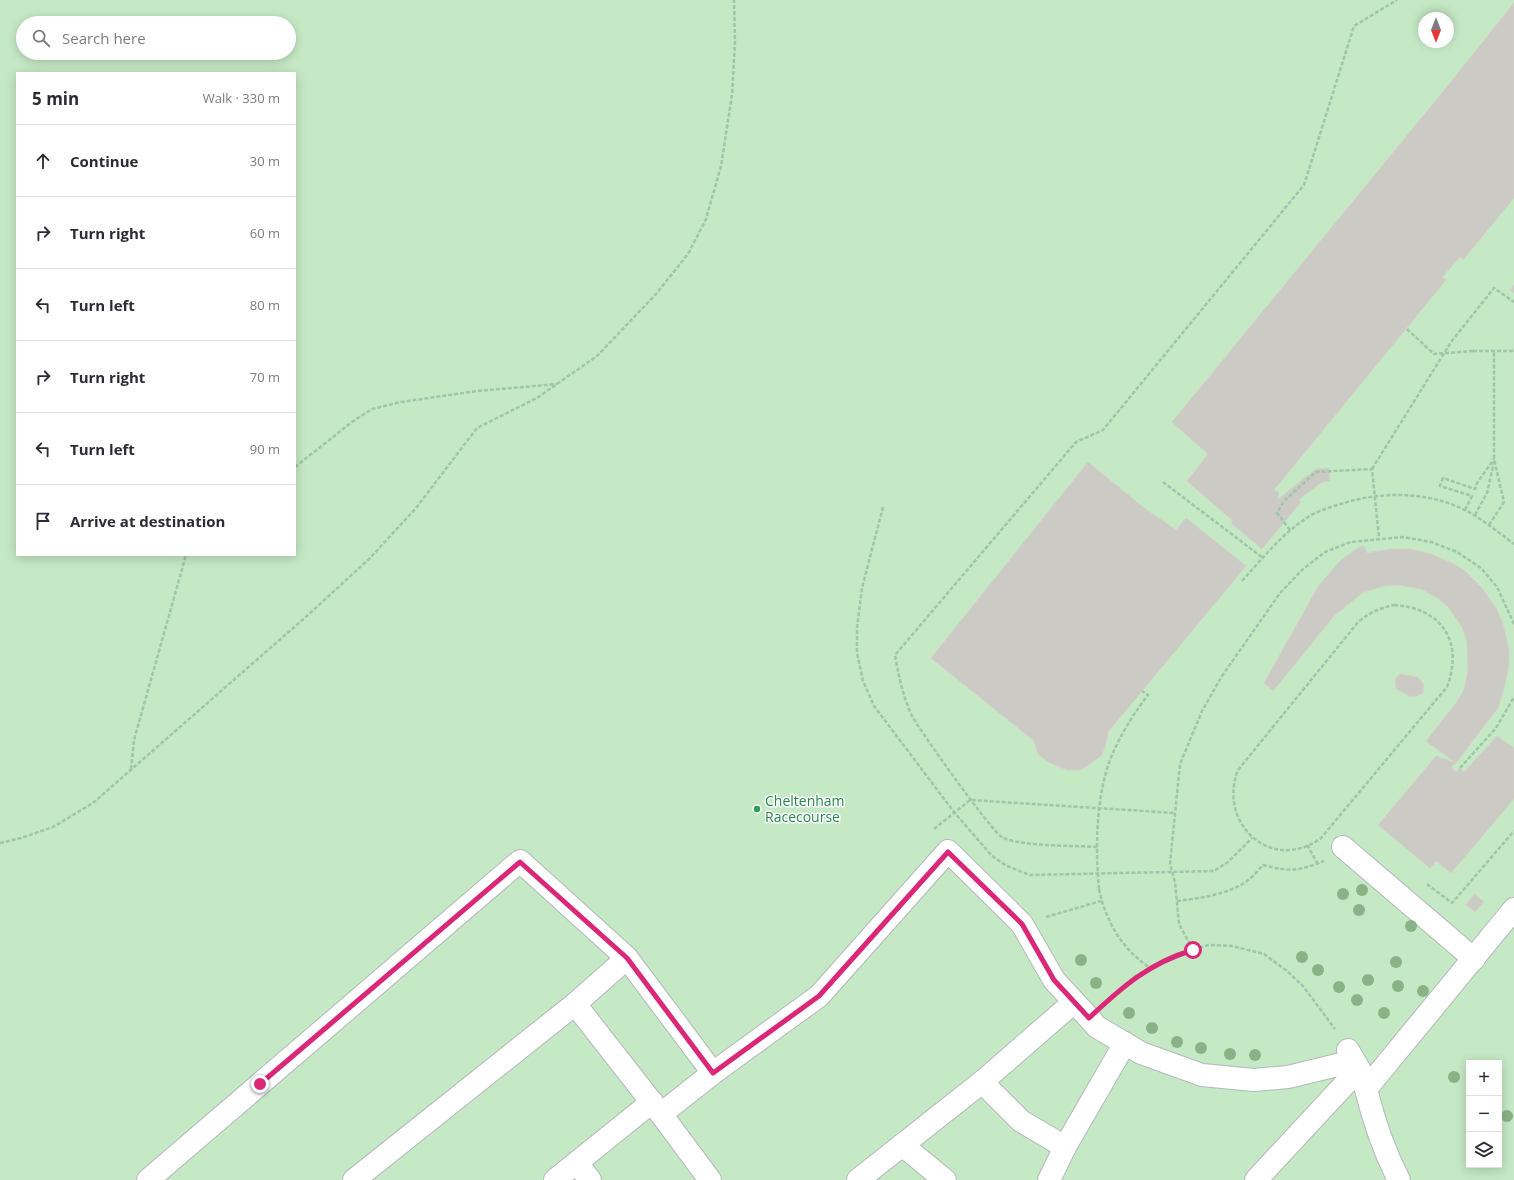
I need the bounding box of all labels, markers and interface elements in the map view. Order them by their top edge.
north arrow [1418,12,1454,48]
search box [16,16,296,60]
icon: search [30,27,52,49]
text: Search here [62,28,146,48]
text: 5 min [32,87,79,110]
text: Walk · 330 m [203,89,280,107]
icon: ahead [32,150,54,172]
text: Continue [70,151,138,171]
text: 30 m [250,152,280,170]
icon: right [32,222,54,244]
text: Turn right [70,223,145,243]
text: 60 m [250,224,280,242]
icon: left [32,294,54,316]
text: Turn left [70,295,135,315]
text: 80 m [250,296,280,314]
icon: right [32,366,54,388]
text: Turn right [70,367,145,387]
text: 70 m [250,368,280,386]
icon: left [32,438,54,460]
text: Turn left [70,439,135,459]
text: 90 m [250,440,280,458]
icon: arrive [32,510,54,532]
text: Arrive at destination [70,511,225,531]
place label: Cheltenham Racecourse [765,791,845,826]
marker: Cheltenham Racecourse [752,804,762,814]
route start [1184,941,1202,959]
map controls [1466,1060,1502,1168]
button: + [1466,1060,1502,1096]
route end [251,1075,269,1093]
button: − [1466,1096,1502,1132]
button: layers [1466,1132,1502,1168]

